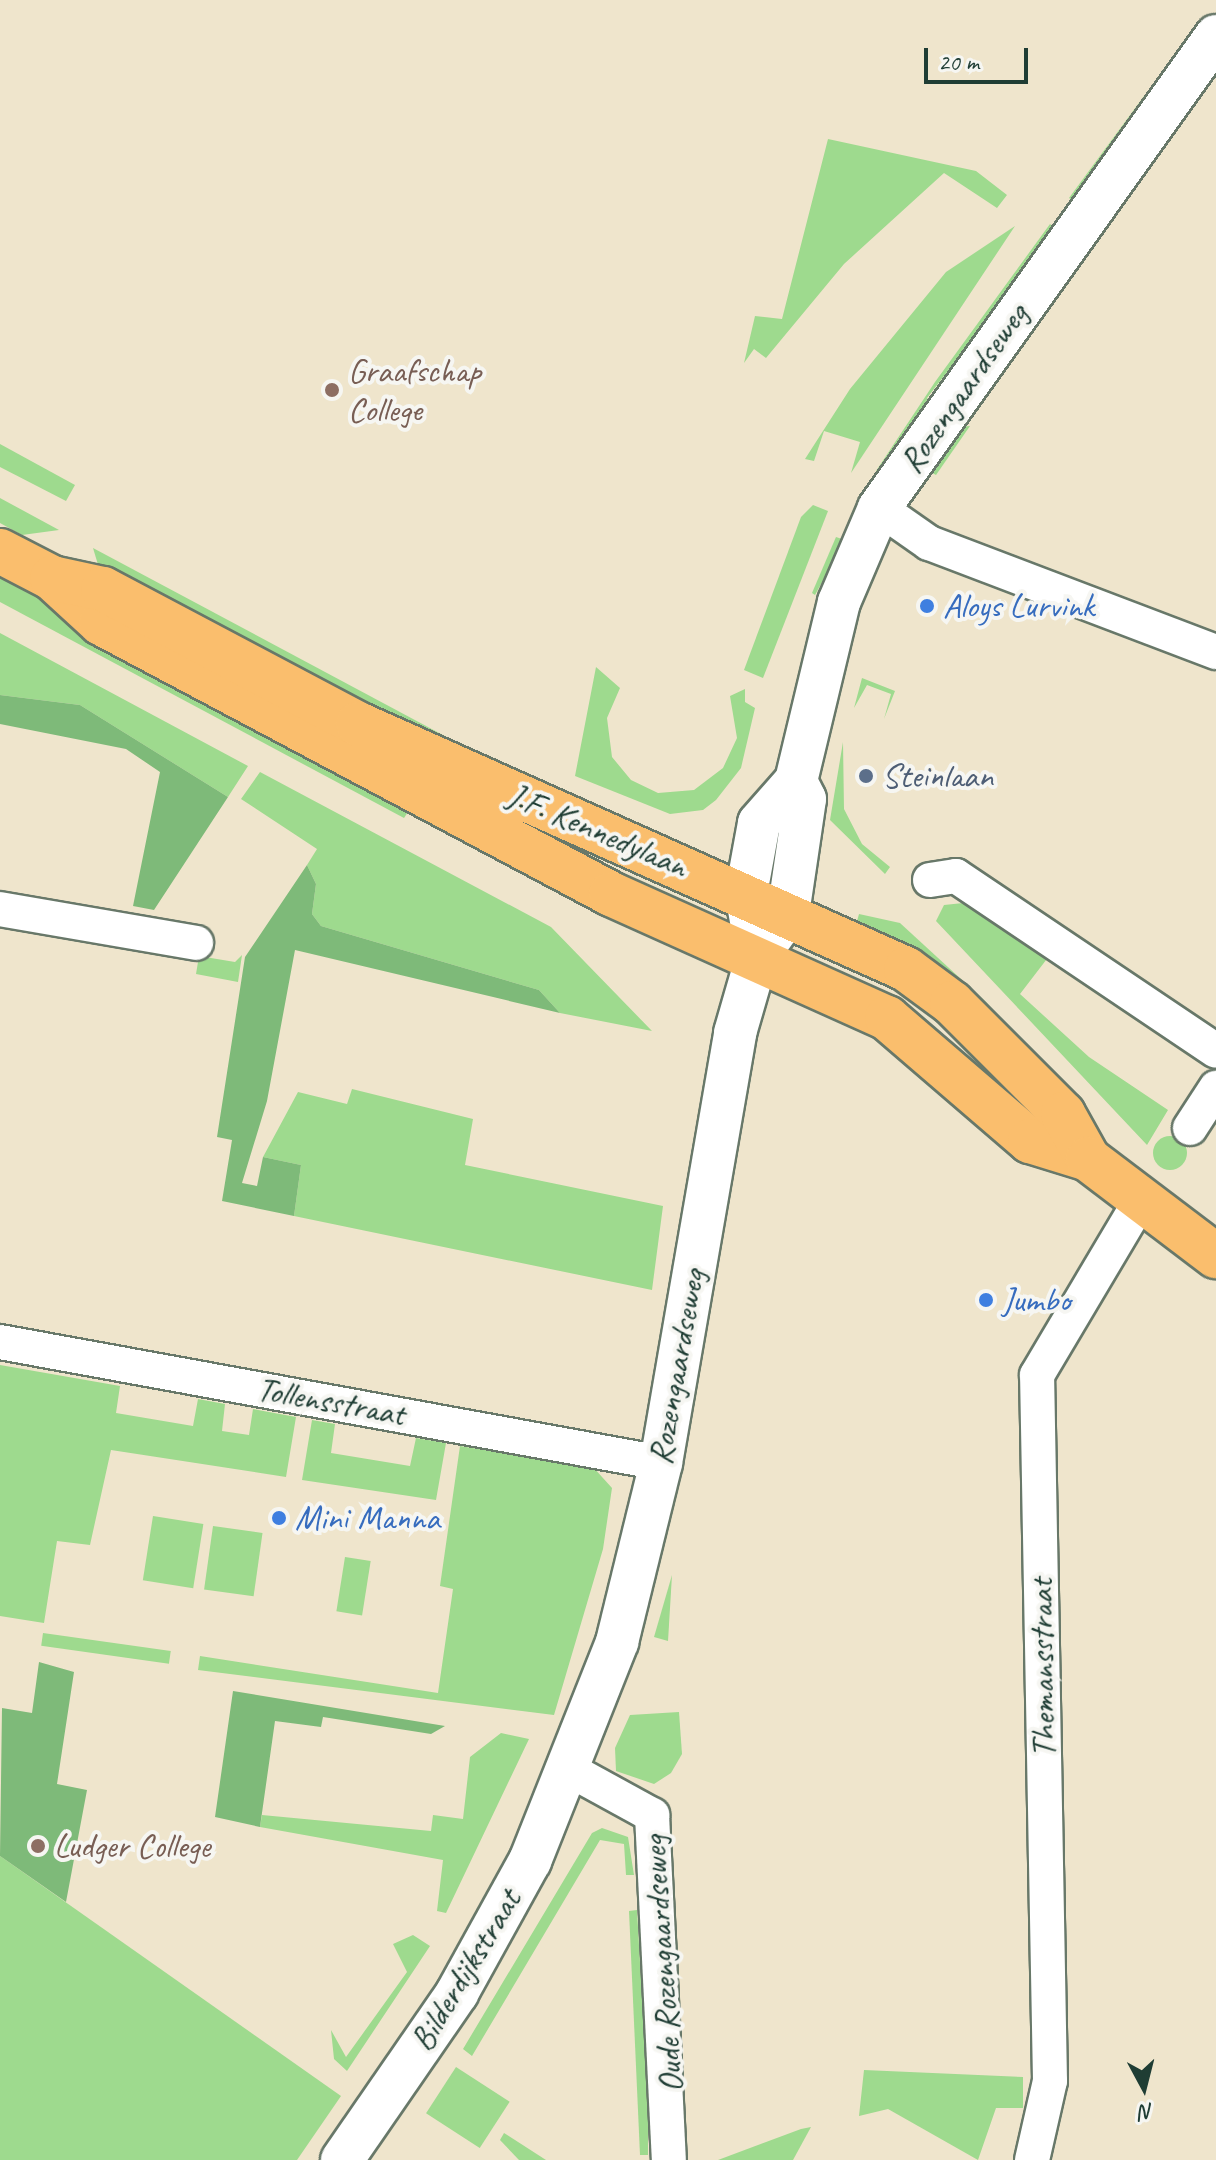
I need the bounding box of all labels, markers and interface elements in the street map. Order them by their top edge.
scale bar [928,32,1032,82]
text: 20 m [938,47,979,77]
street label: Rozengaardseweg [890,296,1036,480]
place label: Graafschap College [348,350,481,430]
marker: Graafschap College [323,381,341,399]
place label: Aloys Lurvink [943,586,1092,626]
marker: Aloys Lurvink [918,597,936,615]
place label: Steinlaan [882,756,993,796]
marker: Steinlaan [857,767,875,785]
street label: J.F. Kennedylaan [502,774,694,886]
street label: Rozengaardseweg [639,1267,713,1467]
place label: Jumbo [1002,1280,1070,1320]
marker: Jumbo [977,1291,995,1309]
street label: Tollensstraat [254,1368,408,1434]
place label: Mini Manna [295,1498,440,1538]
marker: Mini Manna [270,1509,288,1527]
street label: Themansstraat [1020,1578,1064,1758]
place label: Ludger College [54,1826,210,1866]
street label: Oude Rozengaardseweg [633,1833,691,2095]
marker: Ludger College [29,1837,47,1855]
street label: Bilderdijkstraat [401,1882,529,2058]
north arrow [1104,2048,1184,2128]
text: N [1138,2097,1155,2127]

